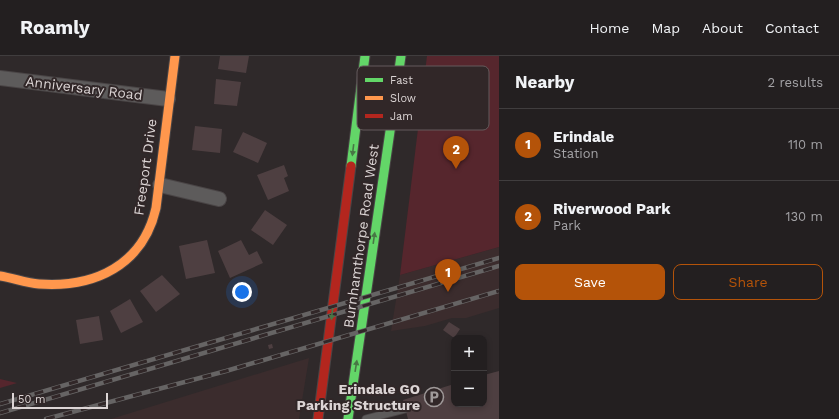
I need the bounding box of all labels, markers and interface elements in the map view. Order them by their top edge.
text: Roamly [20,16,90,39]
text: Home [589,20,629,36]
text: Map [651,20,680,36]
text: About [702,20,743,36]
text: Contact [765,20,819,36]
legend [357,66,489,130]
text: Nearby [515,72,574,92]
street label: Anniversary Road [25,73,143,103]
text: Fast [390,74,413,87]
text: 2 results [768,75,823,90]
text: Slow [390,92,416,105]
text: Jam [390,110,413,123]
street label: Freeport Drive [130,118,160,216]
text: Erindale [553,128,614,146]
pin: 2 [443,136,469,169]
text: 1 [525,137,531,152]
text: 110 m [788,137,823,152]
street label: Burnhamthorpe Road West [340,143,382,329]
one-way arrow [350,144,356,156]
text: Station [553,146,599,161]
text: Riverwood Park [553,200,671,218]
text: 2 [524,209,532,224]
text: 130 m [785,209,823,224]
text: Park [553,218,581,233]
one-way arrow [371,232,377,244]
pin: 1 [435,259,461,292]
button: Save [515,264,665,300]
button: Share [673,264,823,300]
your location [232,282,252,302]
one-way arrow [329,308,336,320]
map controls [451,335,487,407]
button: + [451,335,487,371]
one-way arrow [353,360,359,372]
button: − [451,371,487,407]
place label: Erindale GO Parking Structure [297,381,420,413]
parking icon: Erindale GO Parking Structure [423,386,445,408]
scale bar [12,391,108,410]
text: 50 m [18,393,45,406]

